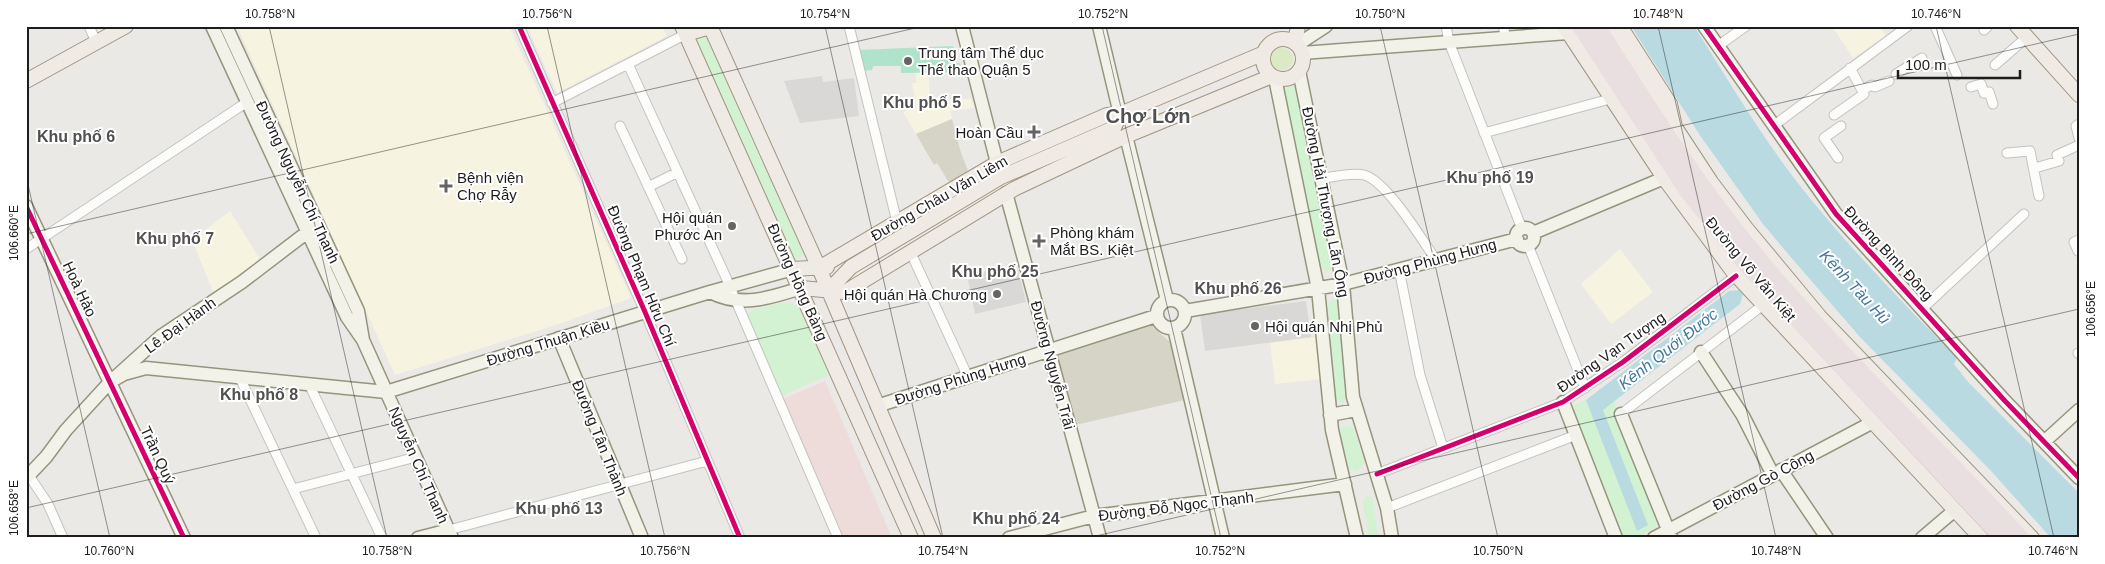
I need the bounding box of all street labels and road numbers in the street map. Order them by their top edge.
street label: Đường Nguyễn Chí Thanh [253,98,343,266]
street label: Đường Hải Thượng Lãn Ông [1299,105,1353,299]
street label: Đường Châu Văn Liêm [868,152,1010,244]
street label: Đường Bình Đông [1841,202,1937,304]
street label: Đường Phạm Hữu Chí [605,203,680,350]
street label: Đường Võ Văn Kiệt [1702,213,1800,325]
street label: Đường Hồng Bàng [764,221,832,343]
street label: Đường Phùng Hưng [1362,235,1498,287]
street label: Hoà Hảo [60,259,100,319]
street label: Lê Đại Hành [141,294,219,356]
street label: Đường Nguyễn Trãi [1028,299,1078,431]
street label: Đường Vạn Tượng [1554,308,1668,396]
street label: Đường Thuận Kiều [484,315,612,369]
street label: Đường Phùng Hưng [892,350,1028,408]
street label: Đường Tân Thành [569,378,631,498]
street label: Nguyễn Chí Thanh [386,404,452,526]
street label: Trần Quý [137,423,179,487]
street label: Đường Gò Công [1710,446,1816,514]
street label: Đường Đỗ Ngọc Thạnh [1097,488,1255,524]

